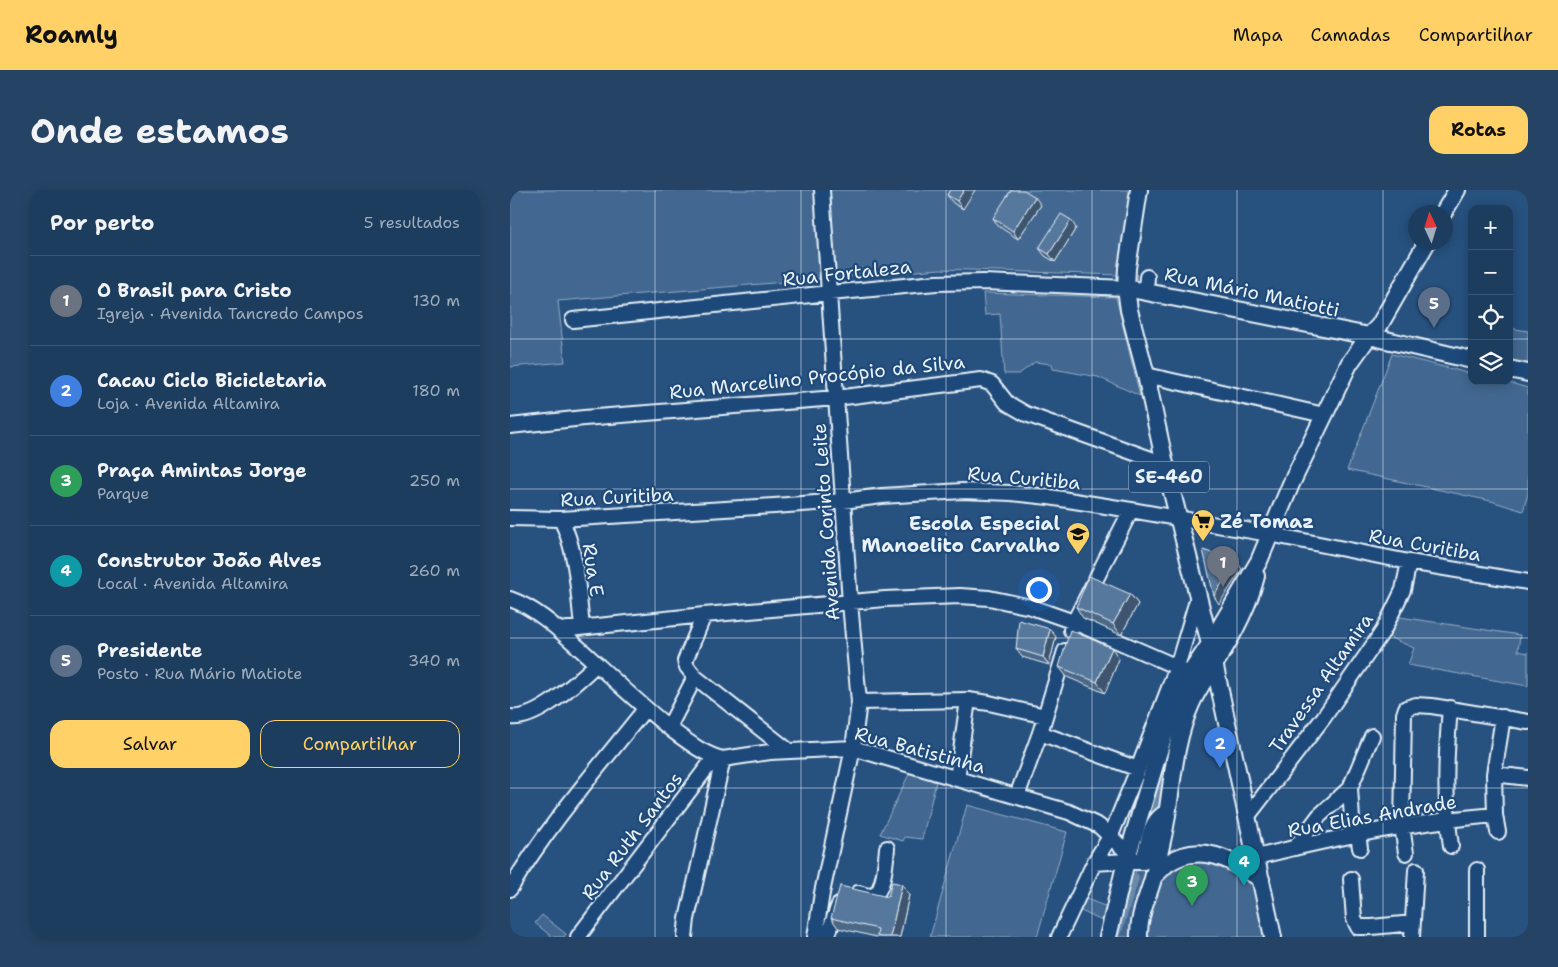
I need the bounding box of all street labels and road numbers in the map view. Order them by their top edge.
street label: Rua Fortaleza [781,254,913,292]
street label: Rua Mário Matiotti [1162,261,1342,323]
street label: Rua Marcelino Procópio da Silva [668,349,966,405]
street label: Avenida Corinto Leite [807,422,845,622]
street label: Rua Curitiba [966,461,1082,495]
road number: SE-460 [1129,462,1209,492]
street label: Rua Curitiba [560,482,674,512]
street label: Rua Curitiba [1367,523,1483,567]
street label: Rua E [576,542,610,599]
street label: Travessa Altamira [1263,608,1379,758]
street label: Rua Batistinha [852,721,988,780]
street label: Rua Ruth Santos [576,767,688,905]
street label: Rua Elias Andrade [1286,789,1458,843]

